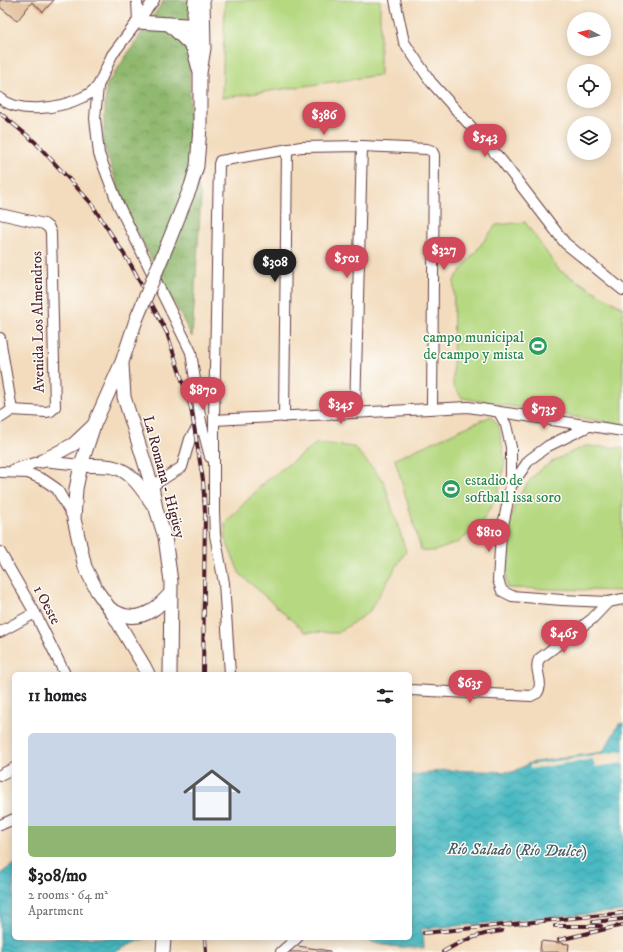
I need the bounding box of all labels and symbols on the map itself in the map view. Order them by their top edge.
north arrow [567,12,611,56]
pin: $386 [300,102,348,136]
pin: $543 [461,124,509,158]
pin: $327 [420,237,468,271]
pin: $501 [323,245,371,279]
pin: $308 [251,249,299,283]
street label: Avenida Los Almendros [27,251,49,393]
place label: campo municipal de campo y mista [423,328,525,364]
sports icon: campo municipal de campo y mista [527,335,549,357]
pin: $870 [179,377,227,411]
pin: $345 [317,391,365,425]
pin: $735 [520,396,568,430]
street label: La Romana - Higüey [138,414,190,541]
place label: estadio de softball issa soro [465,471,561,507]
sports icon: estadio de softball issa soro [440,478,462,500]
pin: $810 [465,519,513,553]
street label: 1 Oeste [29,582,65,628]
pin: $465 [540,620,588,654]
pin: $635 [446,670,494,704]
water label: Río Salado (Río Dulce) [446,839,587,861]

